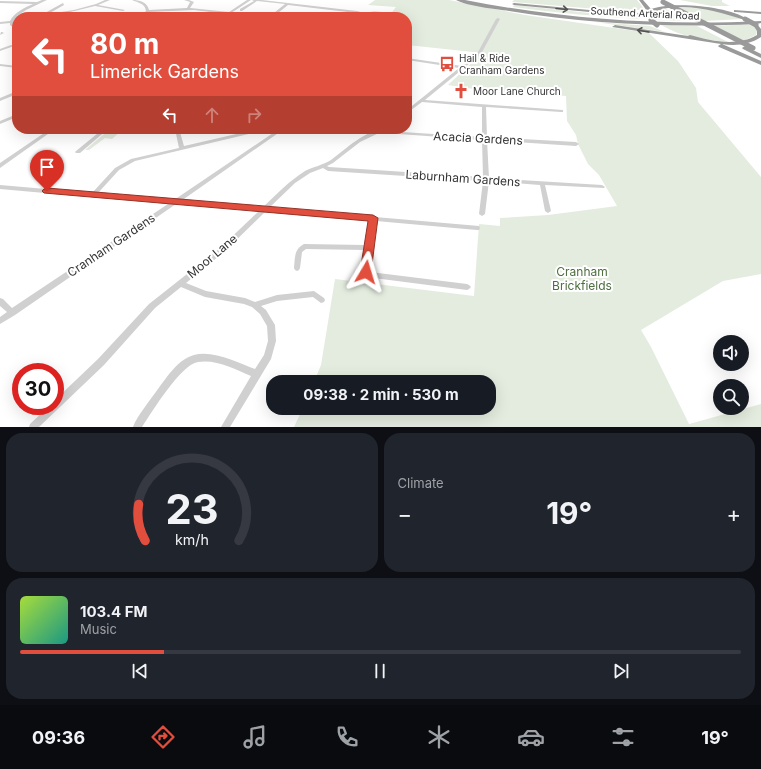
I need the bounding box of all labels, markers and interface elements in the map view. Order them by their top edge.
street label: Southend Arterial Road [590,4,700,22]
one-way arrow [555,5,568,13]
text: 80 m [90,27,159,61]
one-way arrow [637,27,650,35]
icon: left [24,28,76,80]
place label: Hail & Ride Cranham Gardens [459,52,545,76]
bus stop icon: Hail & Ride Cranham Gardens [438,55,456,73]
text: Limerick Gardens [90,61,239,82]
church icon: Moor Lane Church [452,82,470,100]
place label: Moor Lane Church [473,85,561,97]
icon: left [159,104,181,126]
icon: ahead [201,104,223,126]
icon: right [243,104,265,126]
street label: Acacia Gardens [433,128,523,148]
pin [30,150,64,191]
icon: arrive [36,156,58,178]
street label: Laburnham Gardens [405,166,521,190]
street label: Cranham Gardens [64,210,158,280]
street label: Moor Lane [184,231,240,281]
position arrow [345,251,387,293]
park label: Cranham Brickfields [552,264,612,293]
map controls [713,335,749,415]
button: sound [713,335,749,371]
speed limit sign: 30 [12,363,64,415]
button: search [713,379,749,415]
text: 09:38 · 2 min · 530 m [303,385,459,404]
text: Climate [398,475,444,491]
text: 23 [165,483,218,533]
text: 19° [546,495,592,531]
text: − [398,501,412,527]
text: + [726,501,741,527]
text: km/h [175,530,209,547]
text: 103.4 FM [80,602,147,621]
text: Music [80,621,117,637]
icon: previous [129,660,151,682]
icon: pause [369,660,391,682]
icon: next [610,660,632,682]
icon: directions [149,723,177,751]
icon: music [241,723,269,751]
icon: phone [333,723,361,751]
icon: climate [425,723,453,751]
icon: car [517,723,545,751]
icon: filters [609,723,637,751]
text: 09:36 [32,727,85,748]
text: 19° [701,727,729,748]

